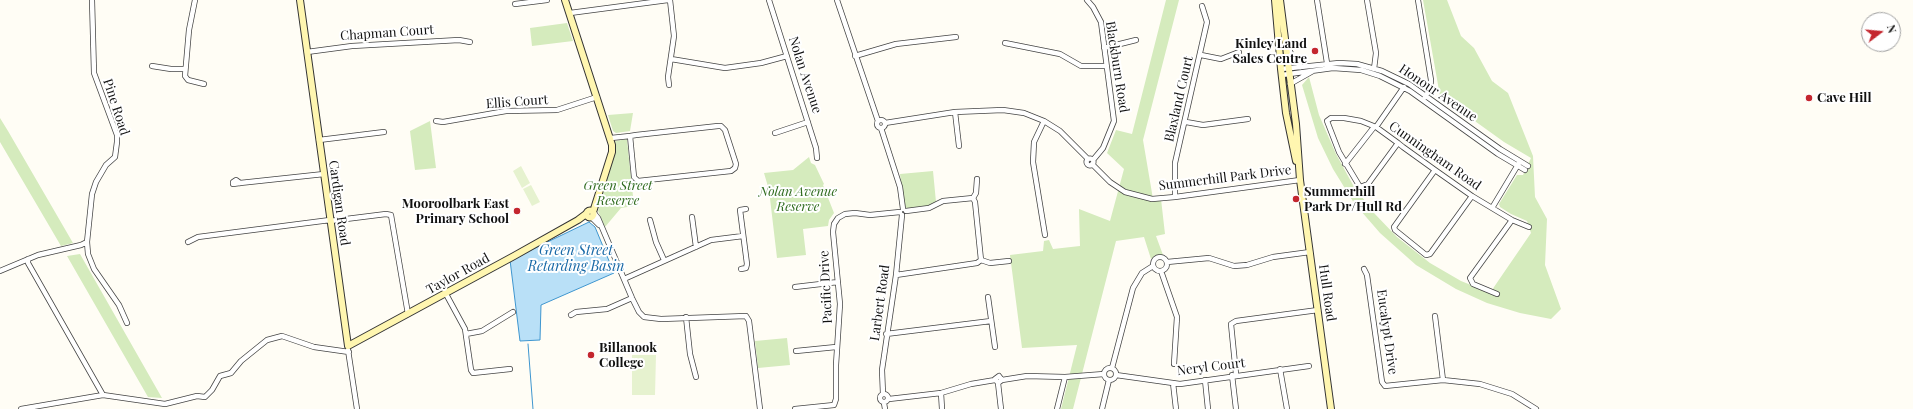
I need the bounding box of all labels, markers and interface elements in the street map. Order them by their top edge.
north arrow [1861,12,1901,52]
street label: Blackburn Road [1102,20,1132,114]
street label: Chapman Court [340,22,434,44]
text: N [1884,23,1900,35]
street label: Nolan Avenue [785,35,825,115]
place label: Kinley Land Sales Centre [1233,36,1307,67]
marker: Kinley Land Sales Centre [1310,46,1320,56]
street label: Blaxland Court [1162,55,1196,143]
street label: Honour Avenue [1396,61,1480,125]
street label: Pine Road [100,77,132,137]
place label: Cave Hill [1817,90,1871,106]
street label: Ellis Court [485,92,549,112]
marker: Cave Hill [1804,93,1814,103]
street label: Cunningham Road [1386,118,1484,194]
street label: Cardigan Road [325,159,353,247]
street label: Summerhill Park Drive [1158,162,1292,194]
park label: Green Street Reserve [584,178,652,209]
park label: Nolan Avenue Reserve [759,184,837,215]
place label: Summerhill Park Dr/Hull Rd [1304,184,1402,215]
marker: Summerhill Park Dr/Hull Rd [1291,194,1301,204]
place label: Mooroolbark East Primary School [402,196,509,227]
marker: Mooroolbark East Primary School [512,206,522,216]
water label: Green Street Retarding Basin [528,243,624,276]
street label: Taylor Road [424,250,492,298]
street label: Pacific Drive [816,250,836,324]
street label: Hull Road [1315,263,1339,323]
street label: Larbert Road [867,264,893,342]
street label: Eucalypt Drive [1373,288,1401,376]
place label: Billanook College [599,340,657,371]
marker: Billanook College [586,350,596,360]
street label: Neryl Court [1176,355,1246,379]

